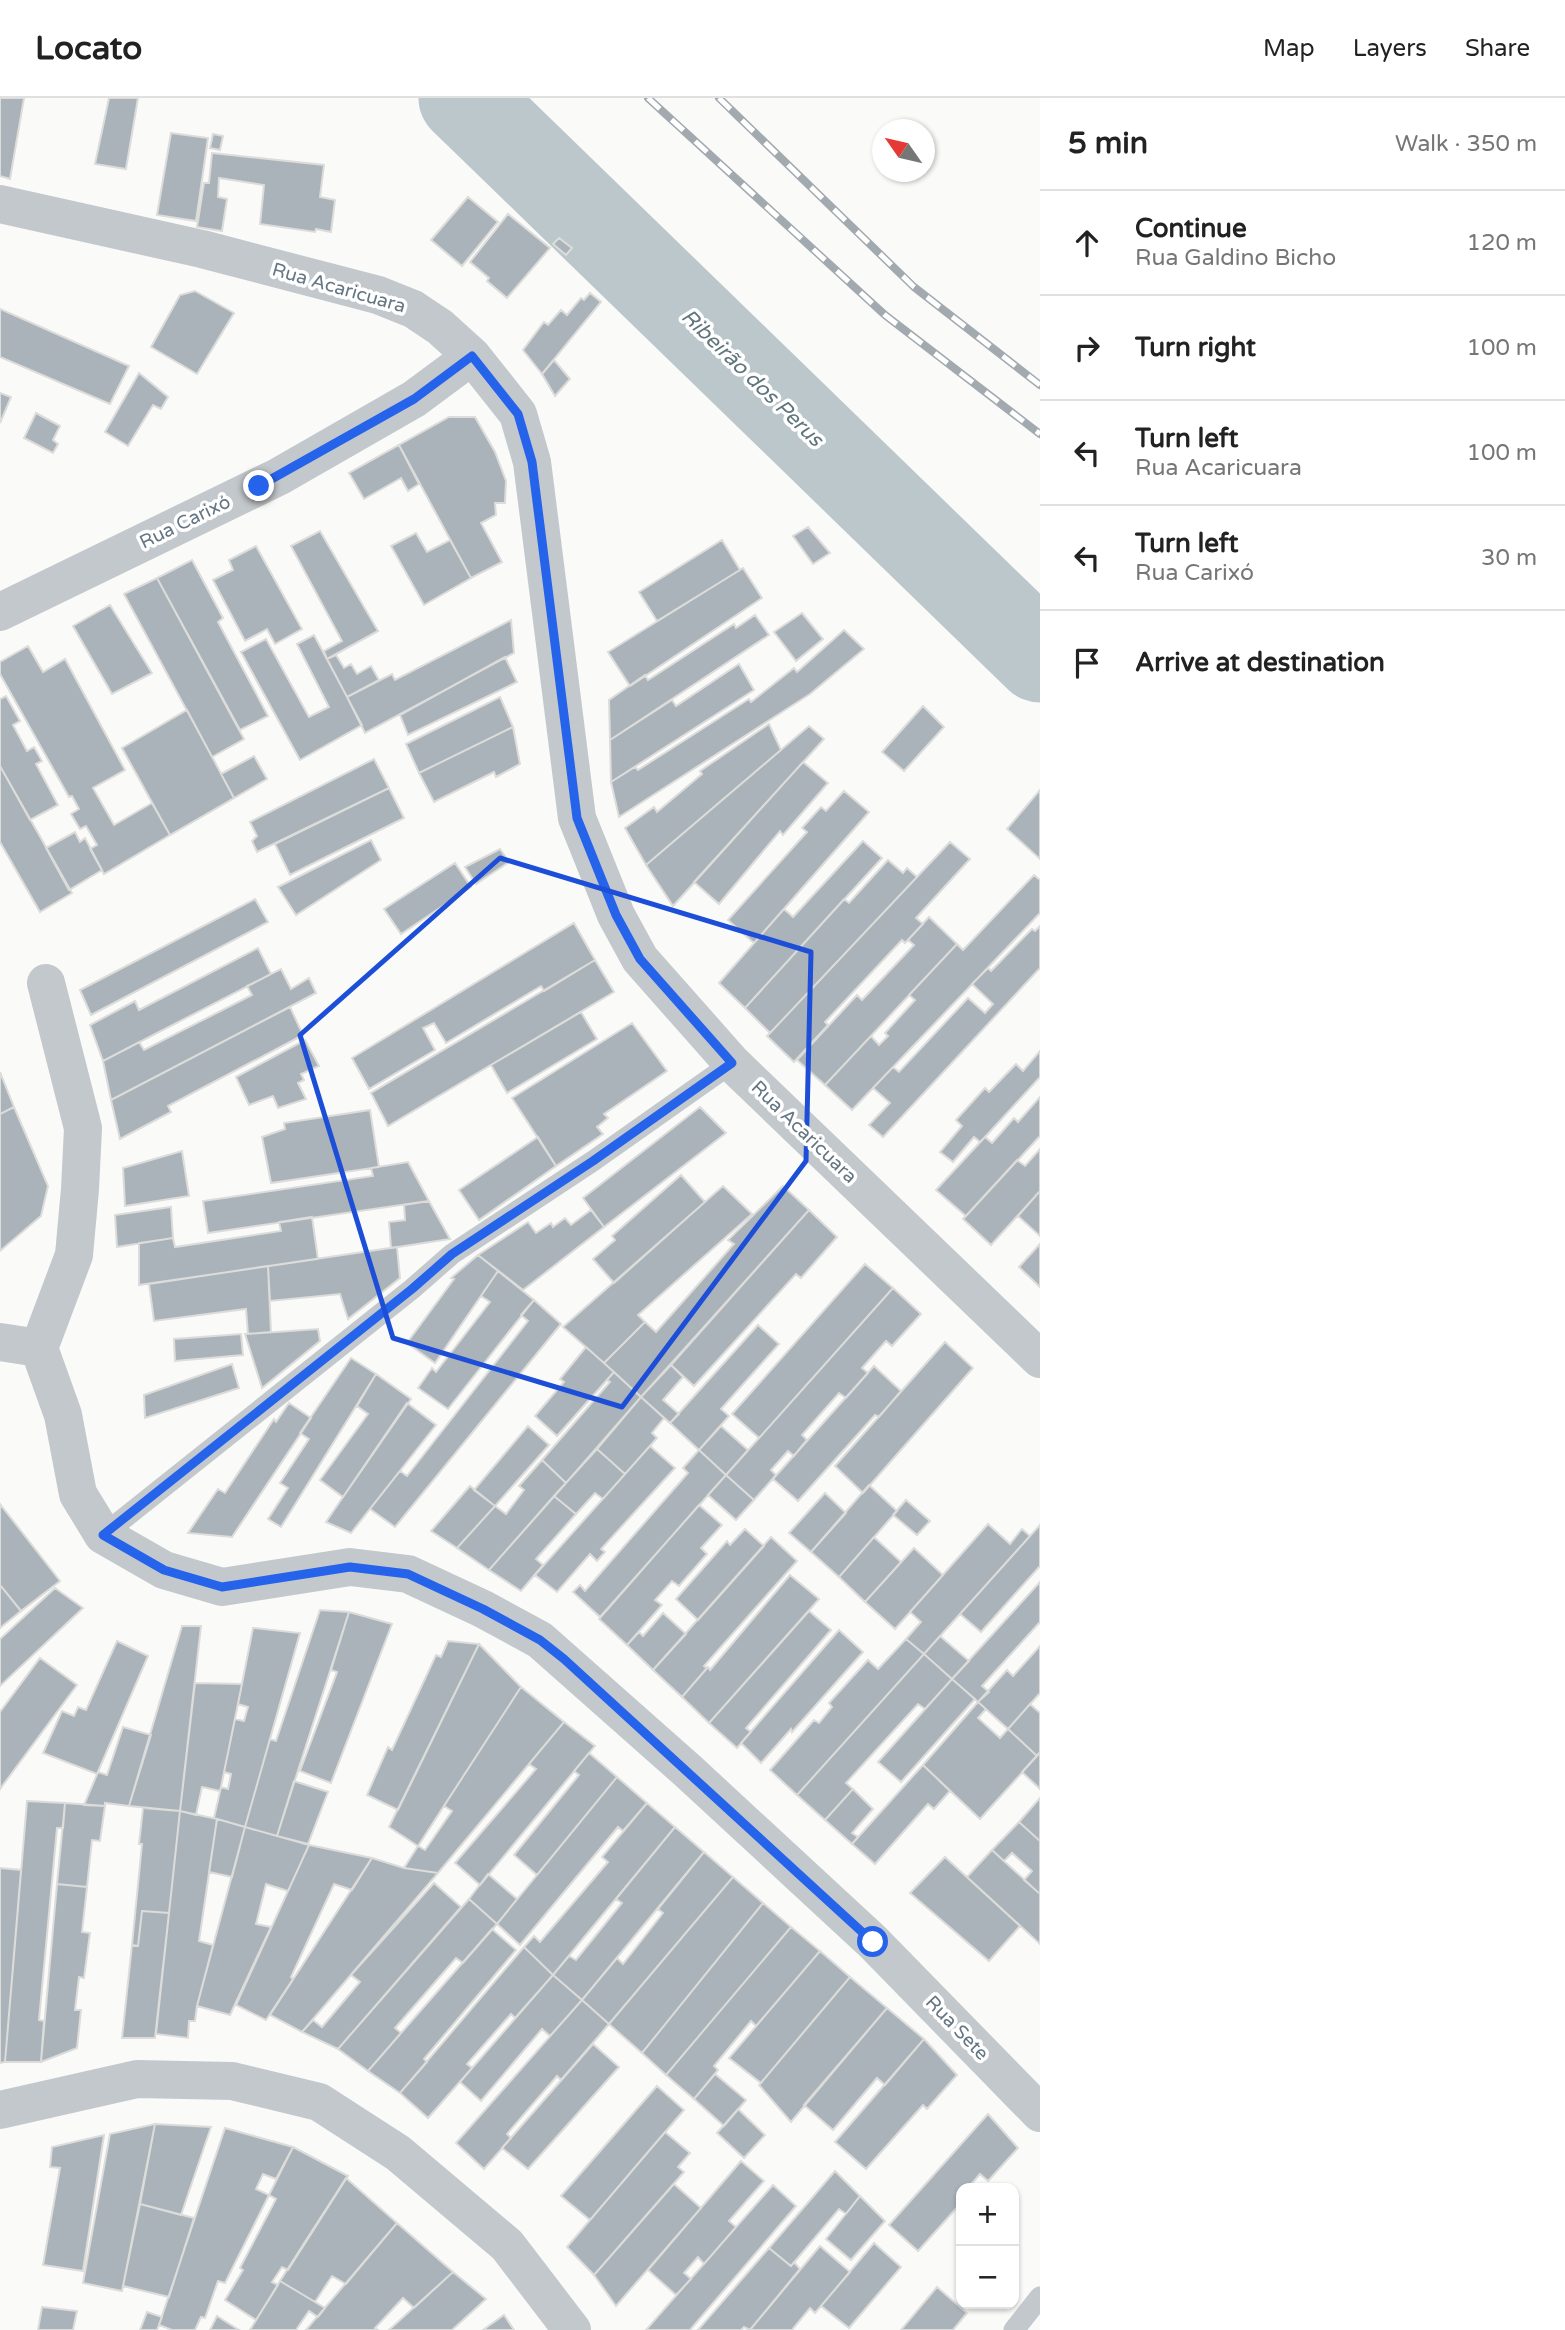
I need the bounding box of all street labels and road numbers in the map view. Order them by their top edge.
street label: Rua Acaricuara [270,258,408,318]
street label: Rua Carixó [136,491,234,553]
street label: Rua Acaricuara [747,1076,861,1188]
street label: Rua Sete [921,1991,993,2065]

